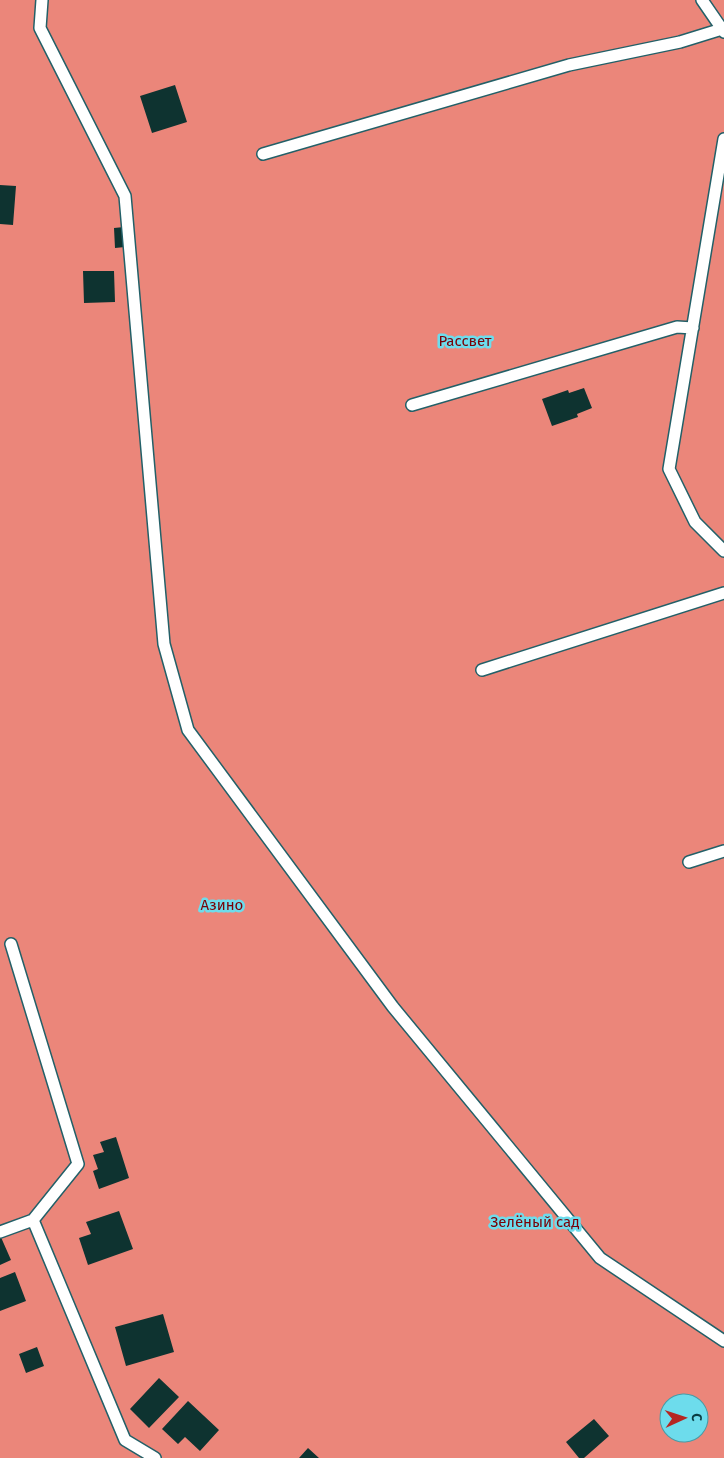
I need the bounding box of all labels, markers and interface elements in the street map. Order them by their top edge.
park label: Рассвет [438,332,492,350]
park label: Азино [201,896,243,914]
park label: Зелёный сад [490,1213,580,1231]
north arrow [659,1393,709,1443]
text: С [688,1413,705,1422]

